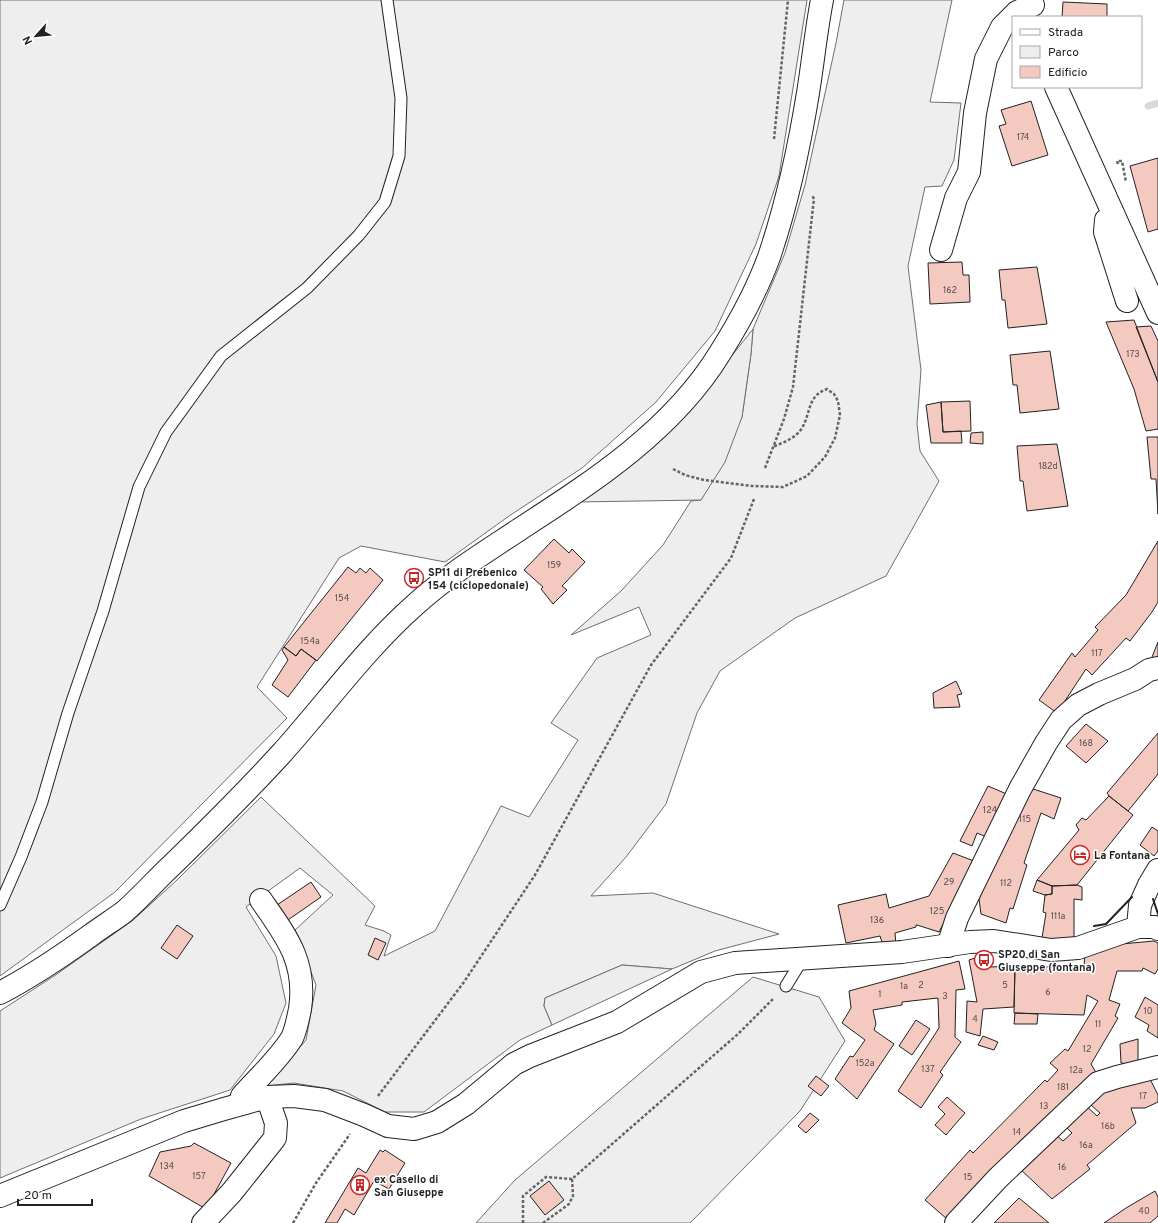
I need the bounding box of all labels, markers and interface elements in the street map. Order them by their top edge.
north arrow [16,16,56,56]
legend [1012,16,1142,88]
text: Strada [1048,25,1083,41]
text: N [20,33,36,47]
text: Parco [1048,45,1079,61]
text: Edificio [1048,65,1088,81]
house number: 174 [1017,132,1030,143]
house number: 162 [943,285,957,296]
house number: 173 [1126,349,1140,360]
house number: 182d [1038,461,1058,472]
house number: 159 [547,560,561,571]
place label: SP11 di Prebenico 154 (ciclopedonale) [428,566,529,593]
bus stop icon: SP11 di Prebenico 154 (ciclopedonale) [403,567,425,589]
house number: 154 [335,593,350,604]
house number: 154a [300,636,320,647]
house number: 117 [1091,648,1103,659]
house number: 168 [1079,738,1093,749]
house number: 124 [983,805,998,816]
house number: 115 [1019,814,1031,825]
hotel icon: La Fontana [1069,844,1091,866]
place label: La Fontana [1094,849,1150,863]
house number: 29 [944,877,954,888]
house number: 112 [1000,878,1012,889]
house number: 125 [930,906,944,917]
house number: 111a [1051,911,1066,922]
house number: 136 [870,915,884,926]
place label: SP20 di San Giuseppe (fontana) [998,948,1095,975]
bus stop icon: SP20 di San Giuseppe (fontana) [973,949,995,971]
house number: 2 [918,980,924,991]
house number: 5 [1002,980,1008,991]
house number: 1a [900,981,908,992]
house number: 6 [1045,987,1051,998]
house number: 1 [878,989,882,1000]
house number: 3 [942,991,948,1002]
house number: 10 [1143,1006,1153,1017]
house number: 4 [972,1014,978,1025]
house number: 11 [1095,1019,1101,1030]
house number: 12 [1083,1044,1091,1055]
house number: 152a [855,1058,875,1069]
house number: 137 [921,1064,935,1075]
house number: 12a [1069,1065,1083,1076]
house number: 181 [1057,1082,1069,1093]
house number: 17 [1139,1091,1147,1102]
house number: 13 [1040,1101,1048,1112]
house number: 16b [1101,1121,1115,1132]
house number: 14 [1013,1127,1022,1138]
house number: 16a [1079,1140,1093,1151]
house number: 134 [160,1161,175,1172]
house number: 16 [1058,1162,1066,1173]
house number: 157 [192,1171,206,1182]
house number: 15 [964,1172,972,1183]
place label: ex Casello di San Giuseppe [374,1173,444,1200]
building icon: ex Casello di San Giuseppe [349,1174,371,1196]
scale bar [18,1181,92,1207]
text: 20 m [24,1188,52,1204]
house number: 40 [1138,1206,1150,1217]

